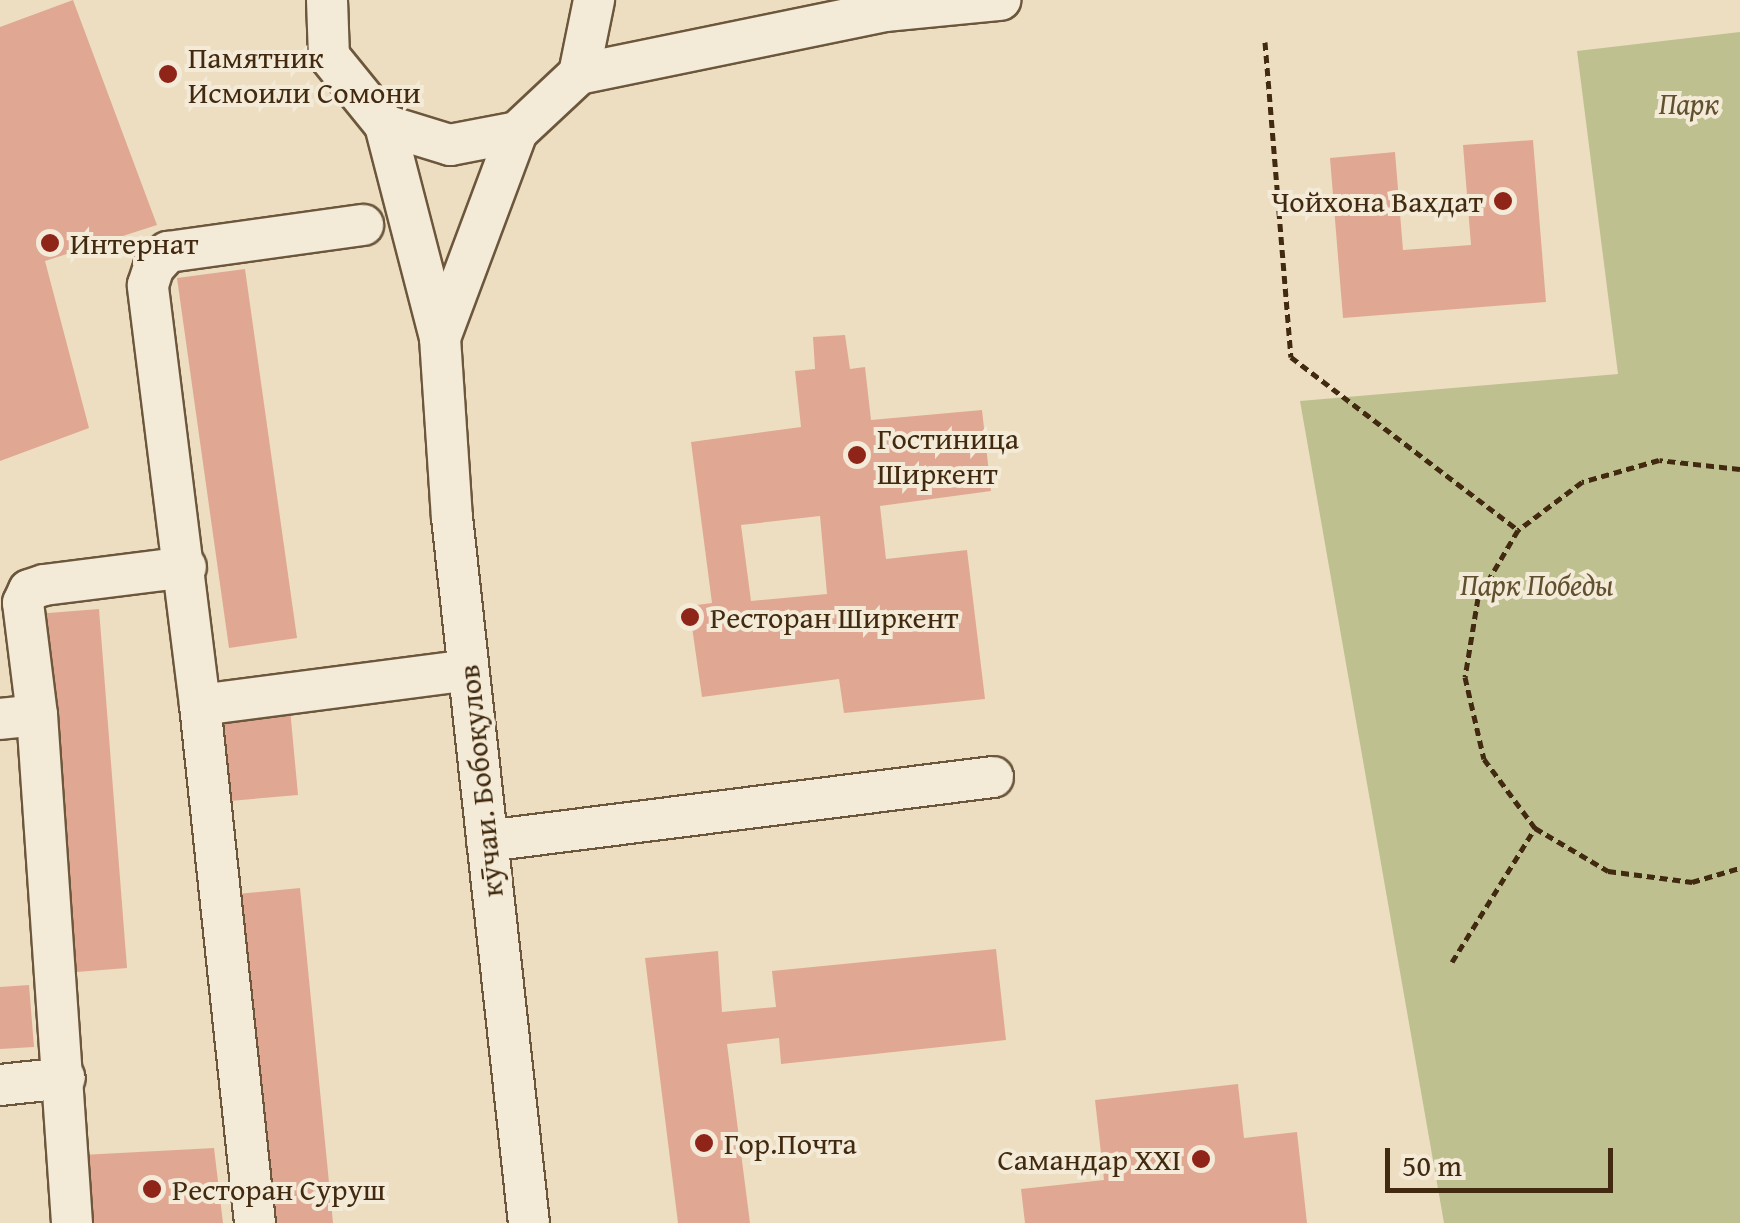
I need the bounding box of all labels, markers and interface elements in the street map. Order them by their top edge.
place label: Памятник Исмоили Сомони [188,39,421,110]
marker: Памятник Исмоили Сомони [157,63,179,85]
park label: Парк [1659,85,1719,121]
place label: Чойхона Вахдат [1271,183,1483,219]
marker: Чойхона Вахдат [1492,190,1514,212]
place label: Интернат [70,225,199,261]
marker: Интернат [39,232,61,254]
place label: Гостиница Ширкент [877,420,1019,490]
marker: Гостиница Ширкент [846,444,868,466]
park label: Парк Победы [1460,566,1614,602]
place label: Ресторан Ширкент [710,599,959,635]
marker: Ресторан Ширкент [679,606,701,628]
street label: кӯчаи. Бобоқулов [450,663,510,899]
place label: Гор.Почта [724,1125,857,1161]
scale bar [1390,1128,1618,1190]
marker: Гор.Почта [693,1132,715,1154]
place label: Самандар XXI [997,1141,1181,1177]
text: 50 m [1402,1143,1462,1187]
marker: Самандар XXI [1190,1148,1212,1170]
place label: Ресторан Суруш [172,1171,386,1207]
marker: Ресторан Суруш [141,1178,163,1200]

